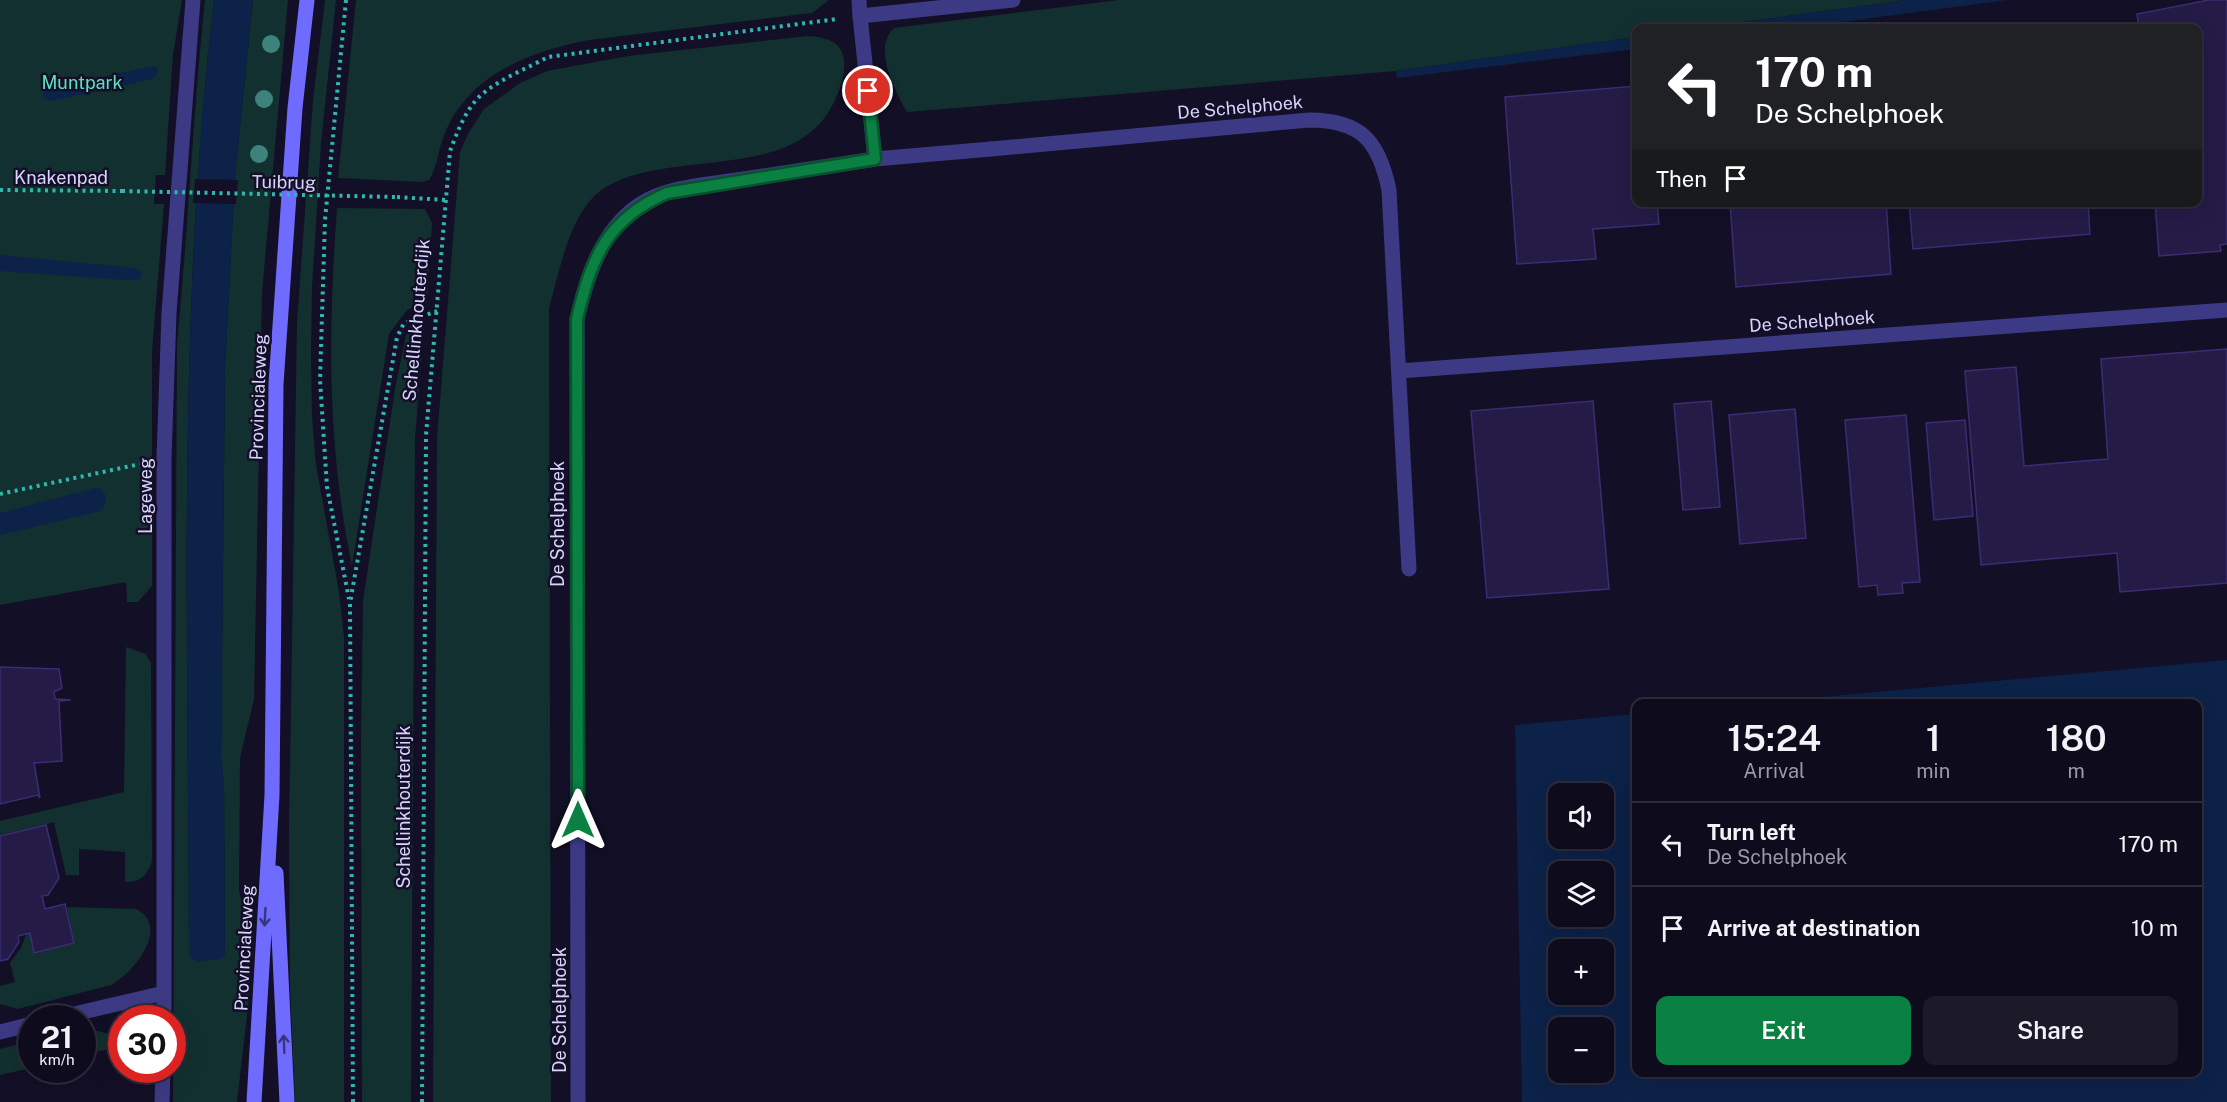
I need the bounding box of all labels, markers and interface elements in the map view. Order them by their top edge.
text: 170 m [1755,47,1873,96]
icon: left [1656,48,1734,126]
pin [842,65,893,116]
park label: Muntpark [41,72,123,93]
icon: arrive [851,74,884,107]
street label: De Schelphoek [1176,91,1304,123]
text: De Schelphoek [1755,97,1944,129]
icon: arrive [1719,162,1752,195]
text: Then [1656,166,1707,192]
street label: Knakenpad [14,167,108,188]
street label: Tuibrug [252,171,316,193]
street label: Schellinkhouterdijk [398,238,434,402]
street label: De Schelphoek [1748,306,1876,336]
street label: Provincialeweg [245,333,271,461]
street label: Lageweg [135,458,156,534]
street label: De Schelphoek [547,461,568,587]
text: 15:24 [1727,717,1821,759]
text: 1 [1926,717,1941,759]
text: 180 [2045,717,2107,759]
street label: Schellinkhouterdijk [393,726,414,889]
text: Arrival [1743,759,1805,783]
text: min [1916,759,1950,783]
text: m [2067,759,2085,783]
map controls [1548,783,1614,1083]
button: sound [1548,783,1614,849]
position arrow [546,788,610,852]
text: Turn left [1707,819,1796,845]
icon: left [1656,828,1689,861]
text: 170 m [2118,831,2178,857]
text: De Schelphoek [1707,845,1847,869]
button: layers [1548,861,1614,927]
street label: Provincialeweg [230,884,258,1012]
one-way arrow [260,906,271,926]
icon: arrive [1656,912,1689,945]
text: Arrive at destination [1707,915,1920,941]
text: 10 m [2131,915,2178,941]
button: + [1548,939,1614,1005]
street label: De Schelphoek [549,947,570,1073]
button: Exit [1656,996,1911,1065]
button: Share [1923,996,2178,1065]
speed limit sign: 30 [108,1005,186,1083]
button: − [1548,1017,1614,1083]
text: 21 [41,1019,73,1055]
one-way arrow [279,1034,290,1054]
text: km/h [39,1051,75,1068]

